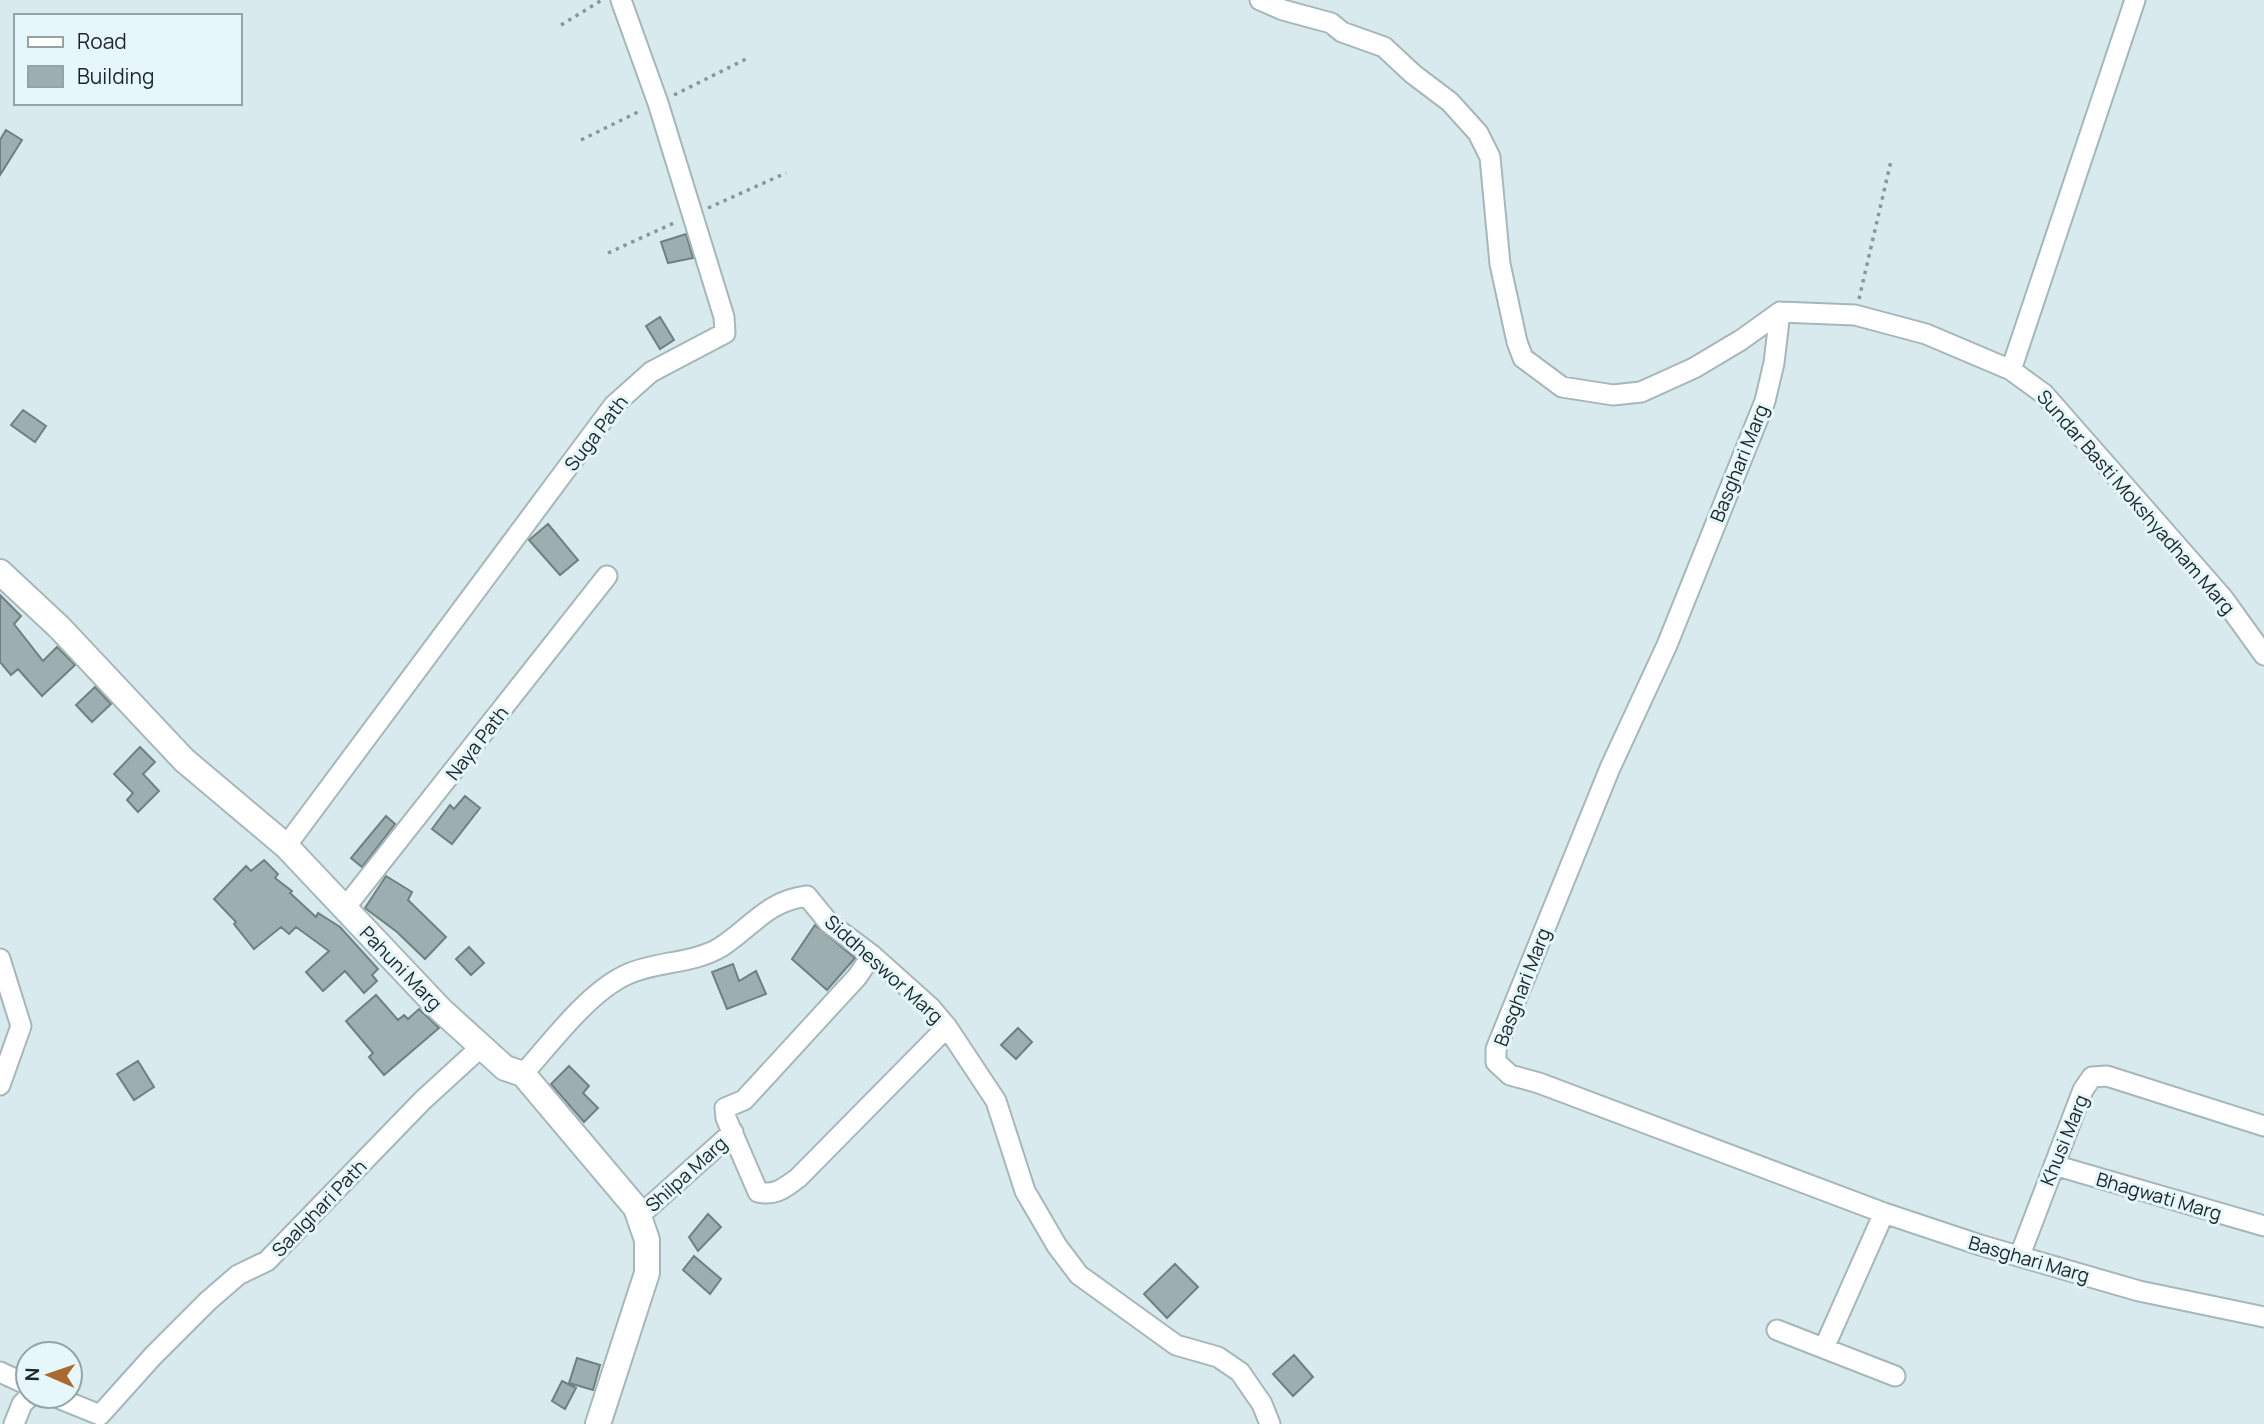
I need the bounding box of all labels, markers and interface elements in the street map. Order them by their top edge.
legend [14,14,242,105]
text: Road [77,27,127,55]
text: Building [77,62,154,90]
street label: Sundar Basti Mokshyadham Marg [2031,384,2241,620]
street label: Suga Path [558,390,634,476]
street label: Basghari Marg [1704,400,1774,526]
street label: Naya Path [440,701,514,785]
street label: Siddheswor Marg [819,909,949,1029]
street label: Pahuni Marg [354,920,448,1016]
street label: Basghari Marg [1488,924,1556,1050]
street label: Khusi Marg [2034,1090,2094,1190]
street label: Shilpa Marg [640,1130,732,1218]
street label: Saalghari Path [266,1154,372,1262]
street label: Bhagwati Marg [2093,1166,2225,1226]
street label: Basghari Marg [1966,1229,2092,1289]
north arrow [14,1340,84,1410]
text: N [19,1367,45,1382]

